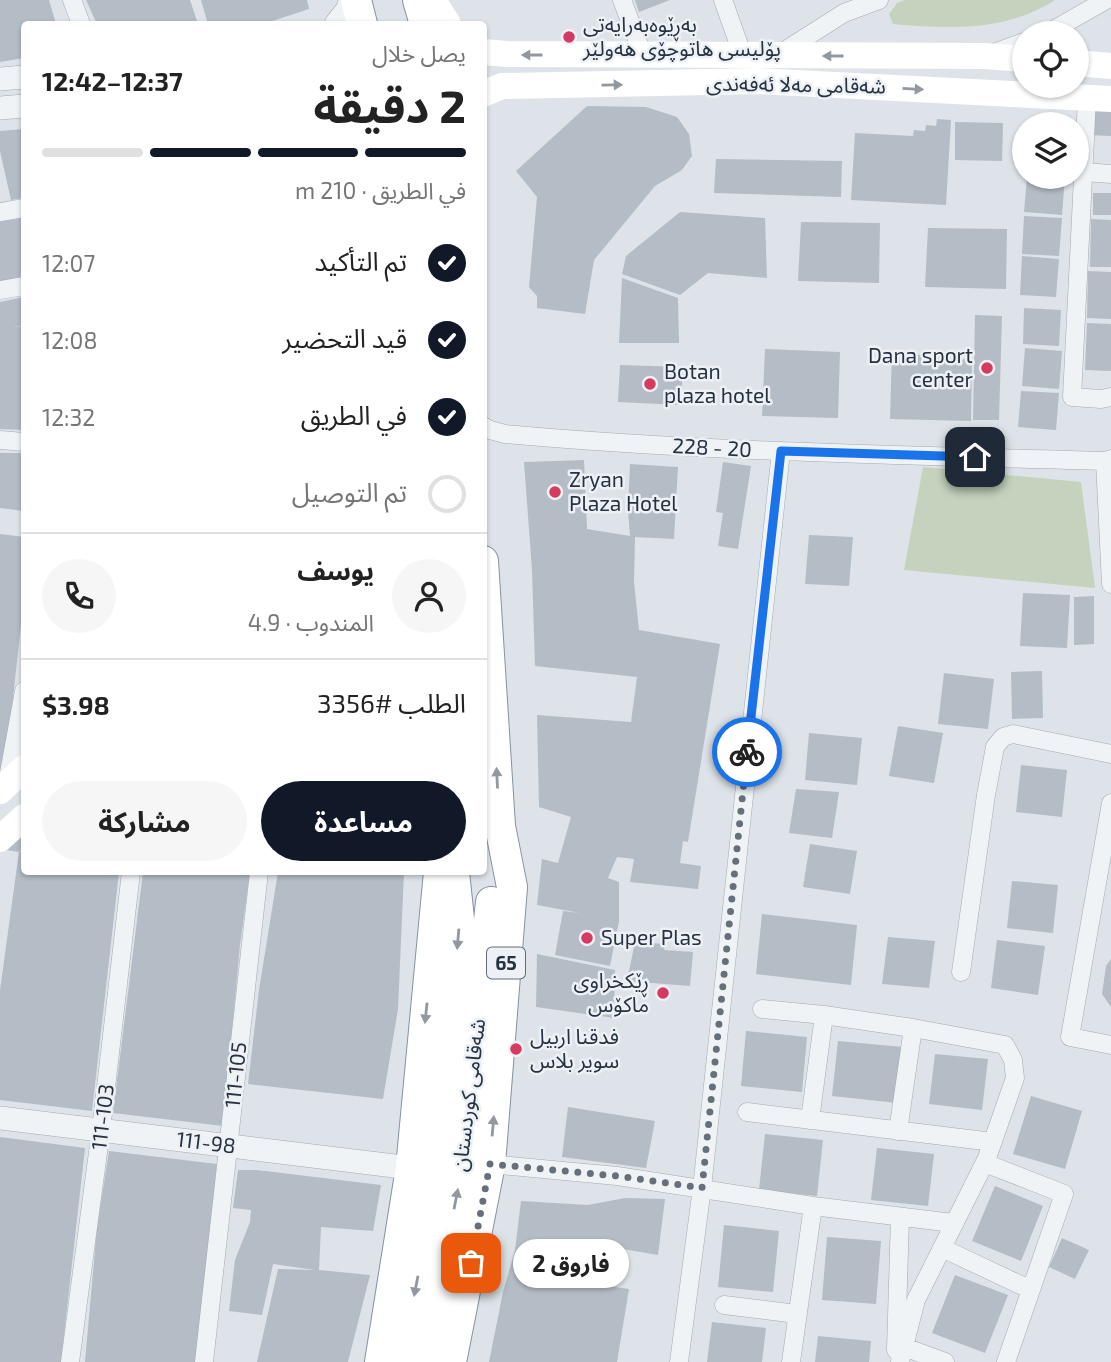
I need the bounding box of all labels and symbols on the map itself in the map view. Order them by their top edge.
place label: بەڕێوەبەرایەتی پۆلیسی هاتوچۆی هەولێر [582,11,781,62]
marker: بەڕێوەبەرایەتی پۆلیسی هاتوچۆی هەولێر [561,29,577,45]
one-way arrow [521,49,543,61]
one-way arrow [822,50,844,62]
street label: شەقامی مەلا ئەفەندی [706,69,886,99]
one-way arrow [601,79,623,90]
one-way arrow [902,83,924,94]
place label: Dana sport center [868,342,974,391]
place label: Botan plaza hotel [664,358,771,407]
marker: Dana sport center [979,360,995,376]
marker: Botan plaza hotel [642,376,658,392]
pin [945,427,1005,487]
street label: 228 - 20 [672,432,752,461]
place label: Zryan Plaza Hotel [569,466,678,515]
marker: Zryan Plaza Hotel [547,484,563,500]
courier [712,717,782,787]
one-way arrow [491,767,502,789]
place label: Super Plas [601,924,702,949]
one-way arrow [452,929,463,951]
marker: Super Plas [579,930,595,946]
road number: 65 [487,948,525,979]
place label: ڕێکخراوی ماکۆس [573,967,649,1017]
marker: ڕێکخراوی ماکۆس [655,985,671,1001]
one-way arrow [421,1002,432,1024]
street label: شەقامی کوردستان [446,1017,490,1173]
place label: فدقنا اربيل سوير بلاس [530,1023,619,1073]
street label: 111-105 [219,1041,250,1109]
marker: فدقنا اربيل سوير بلاس [508,1041,524,1057]
street label: 111-103 [85,1082,118,1151]
one-way arrow [488,1115,499,1137]
street label: 111-98 [175,1125,237,1158]
one-way arrow [450,1188,461,1210]
pin [441,1233,501,1293]
callout: فاروق 2 [513,1238,628,1288]
one-way arrow [410,1275,421,1297]

